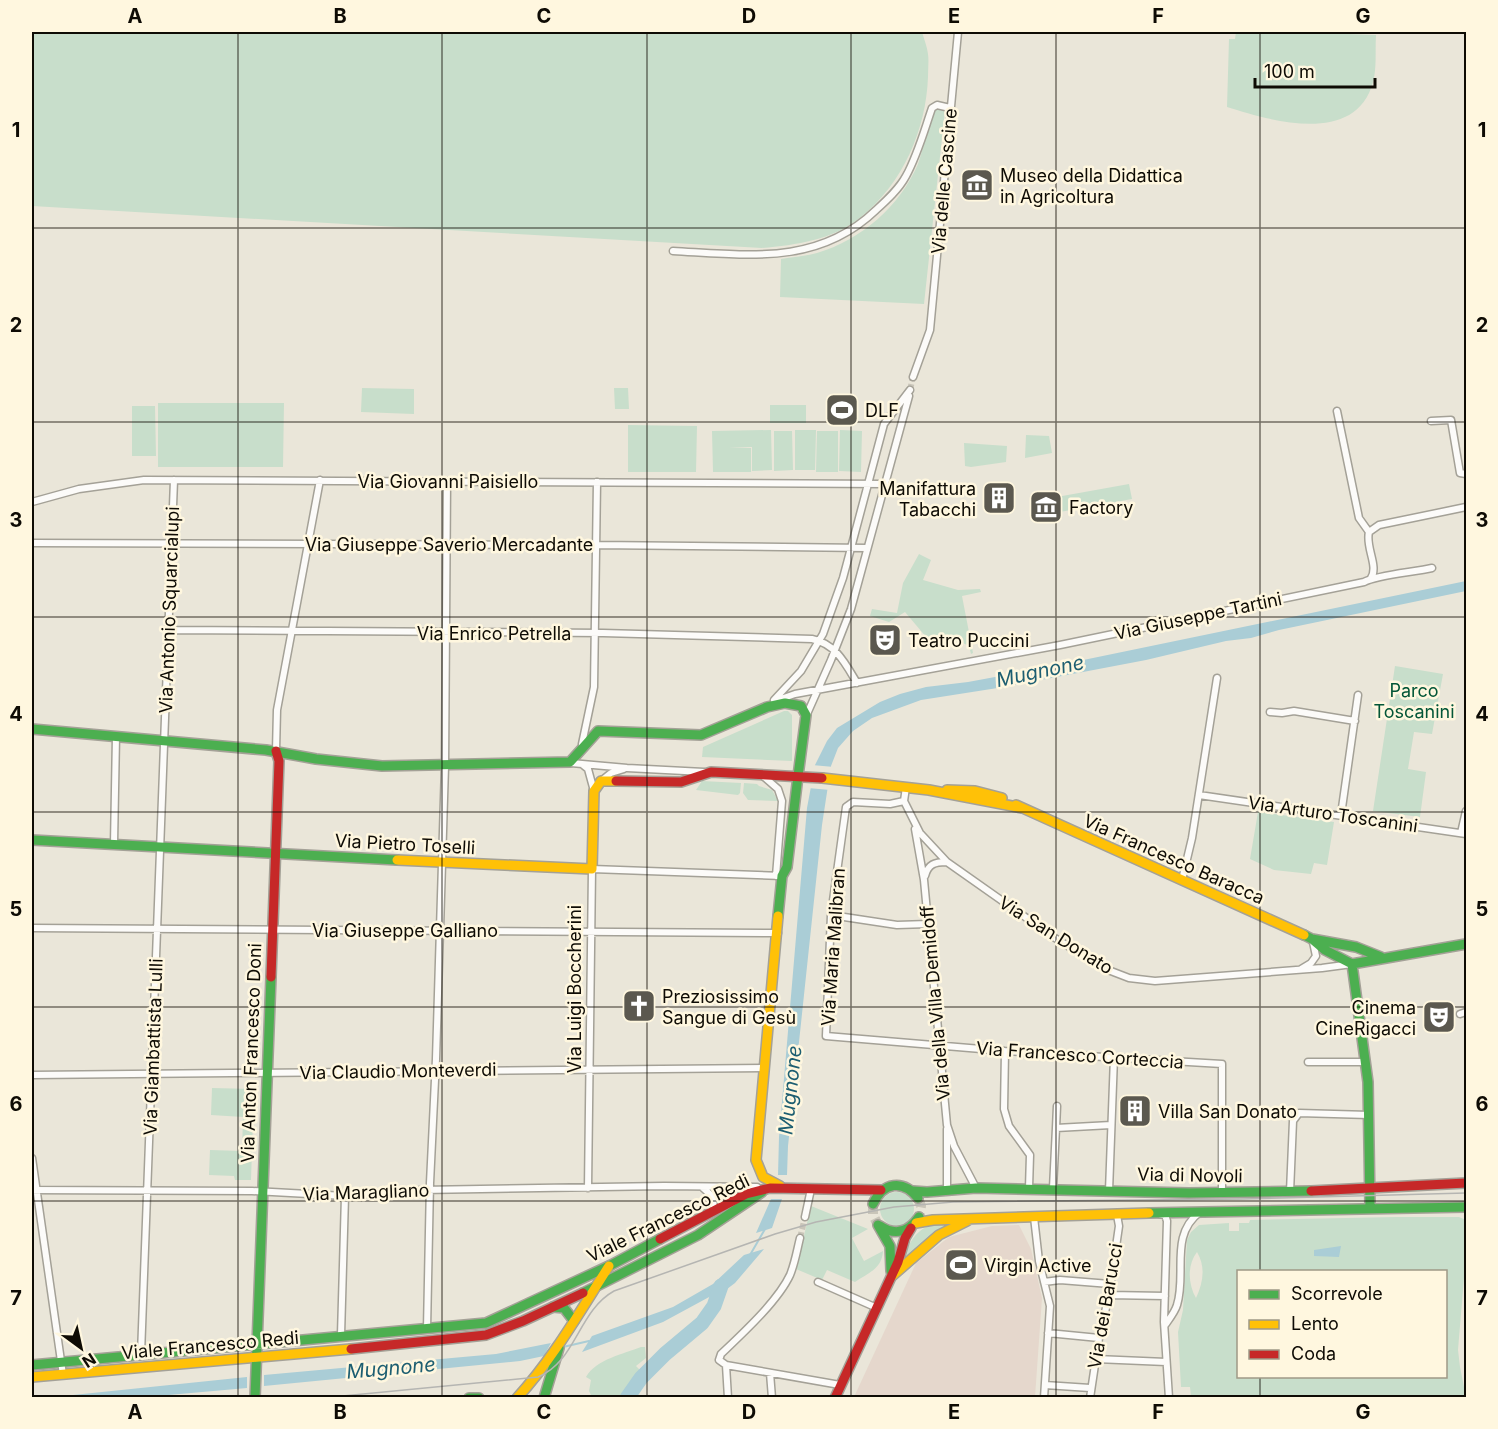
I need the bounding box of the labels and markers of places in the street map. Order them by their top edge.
place label: Museo della Didattica in Agricoltura [1000,165,1183,207]
museum icon: Museo della Didattica in Agricoltura [959,167,995,203]
sports icon: DLF [824,392,860,428]
place label: DLF [865,400,899,421]
place label: Manifattura Tabacchi [879,478,976,520]
building icon: Manifattura Tabacchi [981,480,1017,516]
museum icon: Factory [1028,489,1064,525]
place label: Factory [1069,497,1133,518]
theatre icon: Teatro Puccini [867,622,903,658]
place label: Teatro Puccini [908,630,1029,651]
place label: Preziosissimo Sangue di Gesù [662,986,796,1028]
church icon: Preziosissimo Sangue di Gesù [621,988,657,1024]
place label: Cinema CineRigacci [1315,997,1416,1039]
theatre icon: Cinema CineRigacci [1421,999,1457,1035]
building icon: Villa San Donato [1117,1093,1153,1129]
place label: Villa San Donato [1158,1101,1297,1122]
sports icon: Virgin Active [943,1247,979,1283]
place label: Virgin Active [984,1255,1092,1276]

